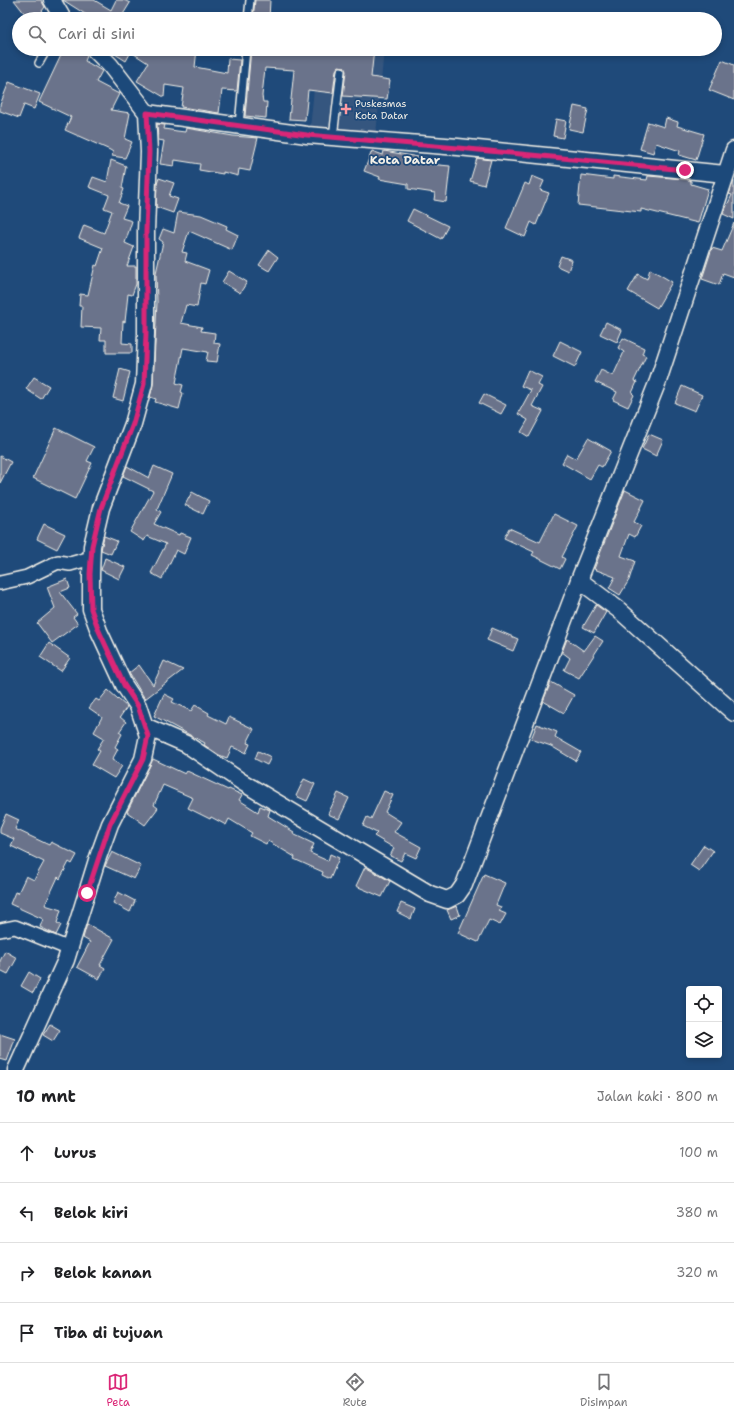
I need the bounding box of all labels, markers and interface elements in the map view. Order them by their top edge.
search box [12,12,722,56]
icon: search [26,23,48,45]
text: Cari di sini [58,24,135,44]
place label: Puskesmas Kota Datar [355,97,408,122]
marker: Puskesmas Kota Datar [340,103,352,115]
district label: Kota Datar [370,152,441,168]
route end [676,161,694,179]
route start [78,884,96,902]
map controls [686,986,722,1058]
button: locate [686,986,722,1022]
button: layers [686,1022,722,1058]
text: 10 mnt [16,1085,76,1107]
text: Jalan kaki · 800 m [597,1088,718,1105]
icon: ahead [16,1142,38,1164]
text: Lurus [54,1143,96,1163]
text: 100 m [679,1144,718,1161]
icon: left [16,1202,38,1224]
text: Belok kiri [54,1203,128,1223]
text: 380 m [676,1204,718,1221]
icon: right [16,1262,38,1284]
text: Belok kanan [54,1263,152,1283]
text: 320 m [676,1264,718,1281]
icon: arrive [16,1322,38,1344]
text: Tiba di tujuan [54,1323,163,1343]
tab: Peta [106,1371,130,1410]
tab: Rute [343,1371,367,1410]
tab: Disimpan [580,1371,628,1410]

